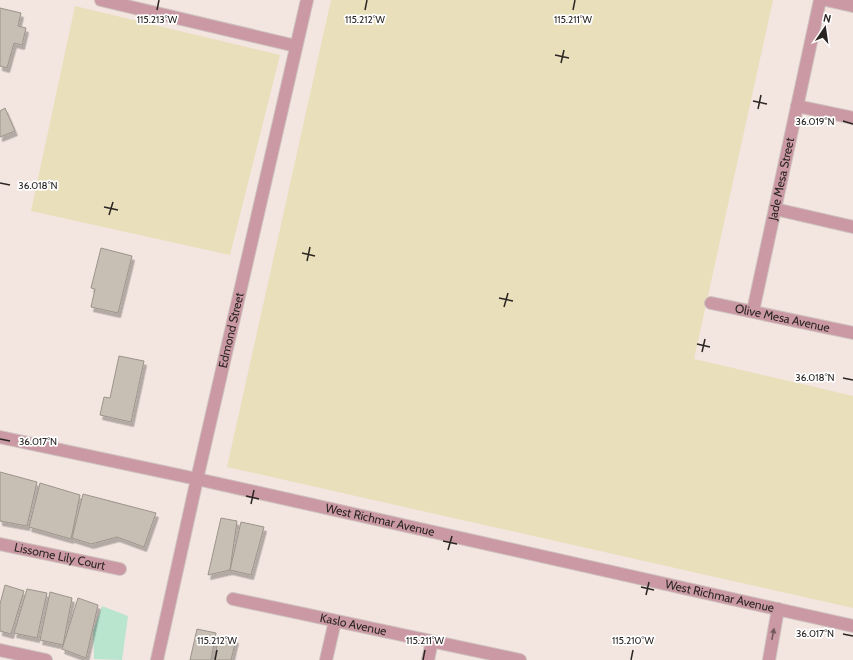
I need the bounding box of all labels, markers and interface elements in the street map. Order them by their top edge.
north arrow [805,8,845,48]
text: N [822,11,833,26]
text: 115.213°W [137,13,178,26]
text: 115.212°W [345,13,386,26]
text: 115.211°W [554,13,593,26]
text: 36.019°N [796,115,834,128]
street label: Jade Mesa Street [765,136,797,223]
text: 36.018°N [18,179,58,192]
street label: Edmond Street [215,291,247,369]
street label: Olive Mesa Avenue [734,300,831,335]
text: 36.018°N [795,371,835,384]
text: 36.017°N [19,435,57,448]
street label: West Richmar Avenue [324,500,436,539]
street label: Lissome Lily Court [13,539,107,573]
street label: West Richmar Avenue [664,576,776,615]
street label: Kaslo Avenue [319,610,388,638]
text: 36.017°N [796,627,834,640]
one-way arrow [771,628,777,641]
text: 115.212°W [197,634,238,647]
text: 115.211°W [406,634,445,647]
text: 115.210°W [612,634,654,647]

